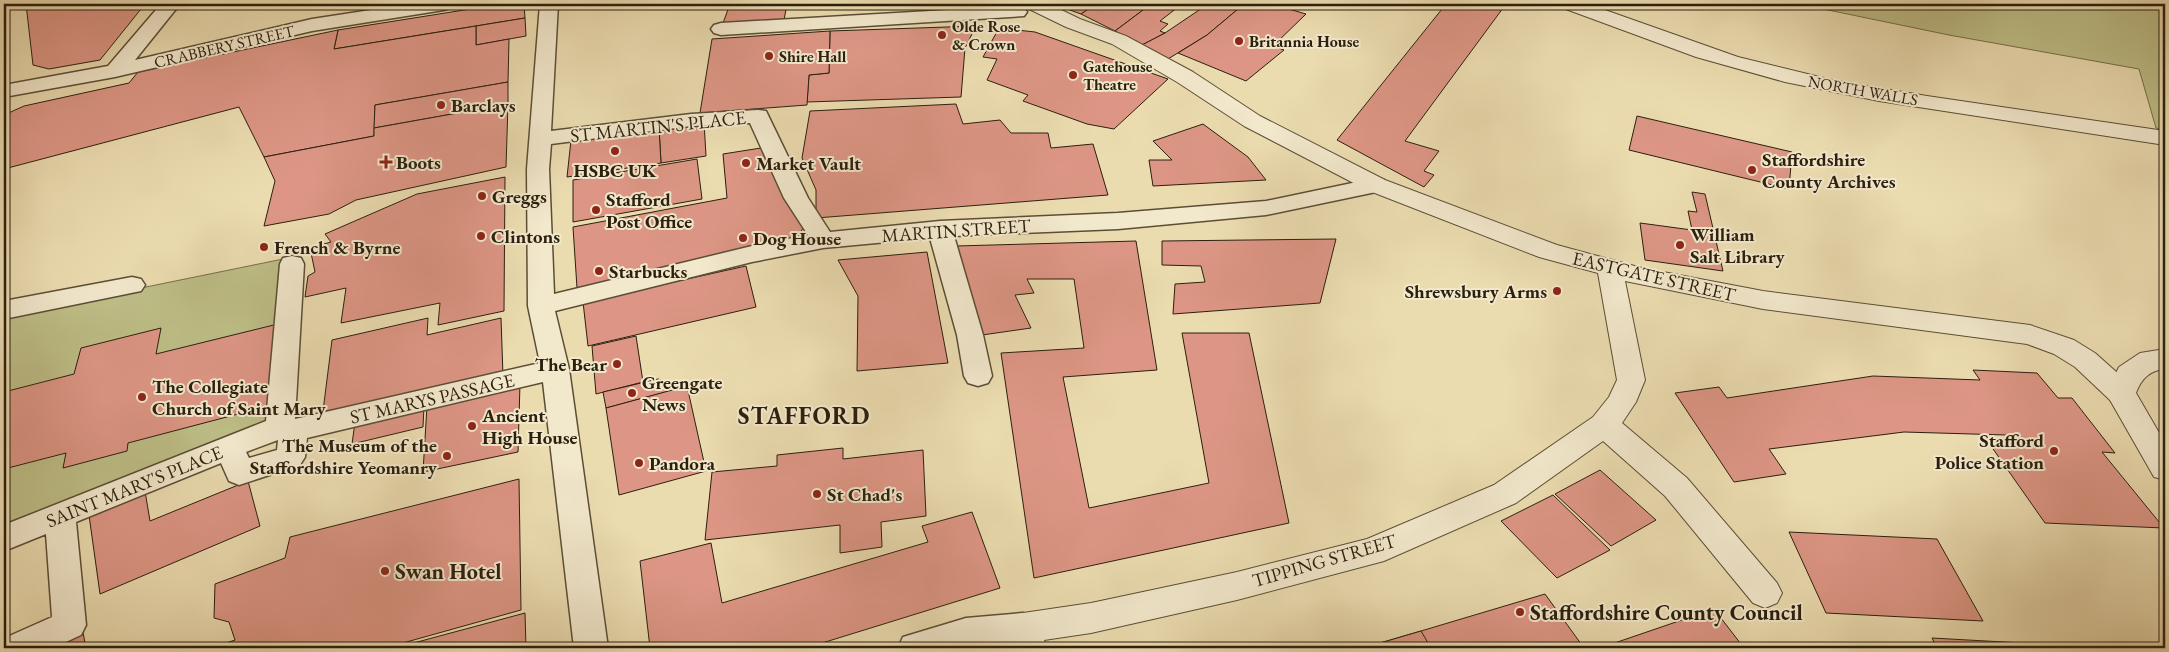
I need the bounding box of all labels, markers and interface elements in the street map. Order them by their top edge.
place label: Olde Rose & Crown [952,16,1020,55]
street label: CRABBERY STREET [152,20,297,73]
marker: Olde Rose & Crown [936,29,948,41]
place label: Britannia House [1249,31,1359,52]
marker: Britannia House [1233,35,1245,47]
place label: Shire Hall [779,46,847,67]
marker: Shire Hall [763,50,775,62]
place label: Gatehouse Theatre [1083,56,1153,95]
marker: Gatehouse Theatre [1067,69,1079,81]
street label: NORTH WALLS [1806,70,1920,111]
place label: Barclays [451,93,516,118]
marker: Barclays [435,99,447,111]
street label: ST MARTIN'S PLACE [569,105,747,148]
marker: HSBC UK [609,145,621,157]
place label: Staffordshire County Archives [1762,147,1896,194]
place label: Boots [396,150,441,175]
place label: Market Vault [756,151,861,176]
marker: Boots [380,156,392,168]
marker: Market Vault [740,157,752,169]
place label: HSBC UK [573,158,657,183]
marker: Staffordshire County Archives [1746,164,1758,176]
place label: Greggs [492,184,547,209]
place label: Stafford Post Office [606,187,692,234]
marker: Greggs [476,190,488,202]
marker: Stafford Post Office [590,204,602,216]
street label: MARTIN STREET [881,213,1032,248]
place label: William Salt Library [1690,222,1786,269]
place label: Clintons [491,224,560,249]
place label: Dog House [753,226,841,251]
marker: Clintons [475,230,487,242]
marker: Dog House [737,232,749,244]
place label: French & Byrne [274,235,401,260]
marker: William Salt Library [1674,239,1686,251]
marker: French & Byrne [258,241,270,253]
street label: EASTGATE STREET [1570,246,1738,307]
place label: Starbucks [609,259,687,284]
marker: Starbucks [593,265,605,277]
place label: Shrewsbury Arms [1405,279,1547,304]
marker: Shrewsbury Arms [1551,285,1563,297]
place label: The Bear [535,352,607,377]
marker: The Bear [611,358,623,370]
street label: ST MARYS PASSAGE [347,367,517,430]
place label: Greengate News [642,370,723,417]
place label: The Collegiate Church of Saint Mary [152,374,326,421]
marker: Greengate News [626,387,638,399]
marker: The Collegiate Church of Saint Mary [136,391,148,403]
district label: STAFFORD [738,400,870,431]
place label: Ancient High House [481,403,578,450]
marker: Ancient High House [466,420,478,432]
place label: Stafford Police Station [1935,428,2044,475]
place label: The Museum of the Staffordshire Yeomanry [250,433,438,480]
street label: SAINT MARY'S PLACE [42,440,226,533]
marker: Stafford Police Station [2048,445,2060,457]
marker: The Museum of the Staffordshire Yeomanry [441,450,453,462]
place label: Pandora [649,451,716,476]
marker: Pandora [633,457,645,469]
place label: St Chad's [827,482,902,507]
marker: St Chad's [811,488,823,500]
street label: TIPPING STREET [1249,528,1399,593]
place label: Swan Hotel [395,557,501,586]
marker: Swan Hotel [379,565,391,577]
place label: Staffordshire County Council [1530,598,1803,627]
marker: Staffordshire County Council [1514,606,1526,618]

